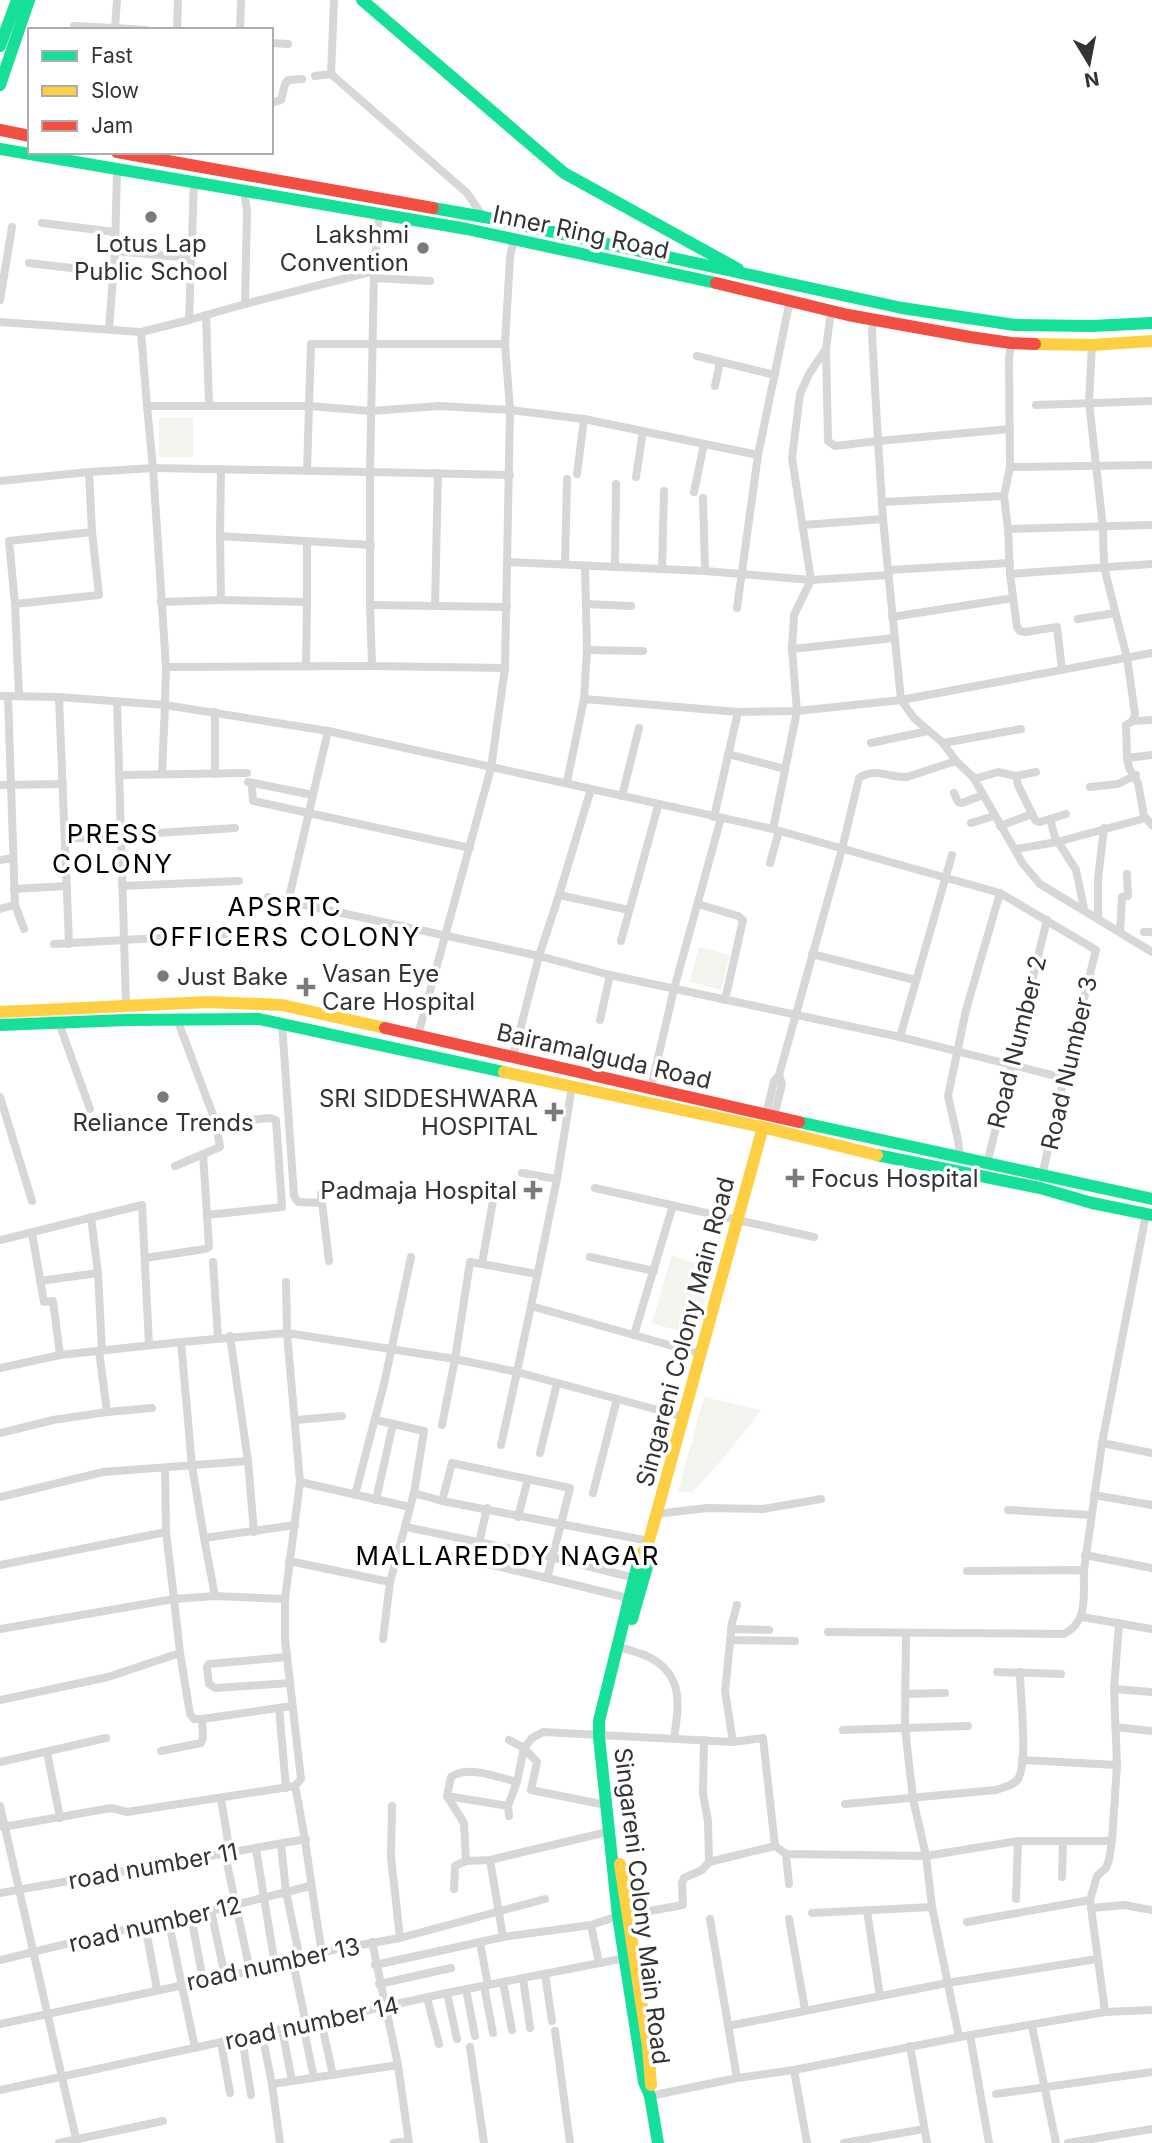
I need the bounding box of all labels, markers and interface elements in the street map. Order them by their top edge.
legend [28,28,273,154]
north arrow [1054,28,1124,98]
text: Fast [91,43,133,68]
text: N [1083,67,1101,92]
text: Slow [91,78,139,103]
text: Jam [91,113,133,138]
street label: Inner Ring Road [490,199,672,265]
marker: Lotus Lap Public School [143,209,159,225]
place label: Lakshmi Convention [280,220,409,277]
place label: Lotus Lap Public School [74,229,228,286]
marker: Lakshmi Convention [415,240,431,256]
district label: PRESS COLONY [52,818,174,879]
district label: APSRTC OFFICERS COLONY [149,891,421,952]
street label: Road Number 2 [982,953,1052,1131]
place label: Vasan Eye Care Hospital [322,959,475,1016]
place label: Just Bake [177,962,288,991]
marker: Just Bake [155,968,171,984]
street label: Road Number 3 [1035,973,1103,1153]
marker: Vasan Eye Care Hospital [296,977,316,997]
street label: Bairamalguda Road [494,1017,714,1095]
place label: SRI SIDDESHWARA HOSPITAL [319,1084,538,1141]
marker: Reliance Trends [155,1089,171,1105]
marker: SRI SIDDESHWARA HOSPITAL [544,1102,564,1122]
place label: Reliance Trends [72,1108,254,1137]
place label: Focus Hospital [811,1164,979,1193]
marker: Focus Hospital [785,1168,805,1188]
street label: Singareni Colony Main Road [630,1174,740,1490]
place label: Padmaja Hospital [320,1176,517,1205]
marker: Padmaja Hospital [523,1180,543,1200]
district label: MALLAREDDY NAGAR [356,1540,660,1571]
street label: Singareni Colony Main Road [608,1746,676,2066]
street label: road number 11 [66,1837,240,1895]
street label: road number 12 [66,1890,244,1958]
street label: road number 13 [184,1931,362,1997]
street label: road number 14 [222,1990,402,2056]

